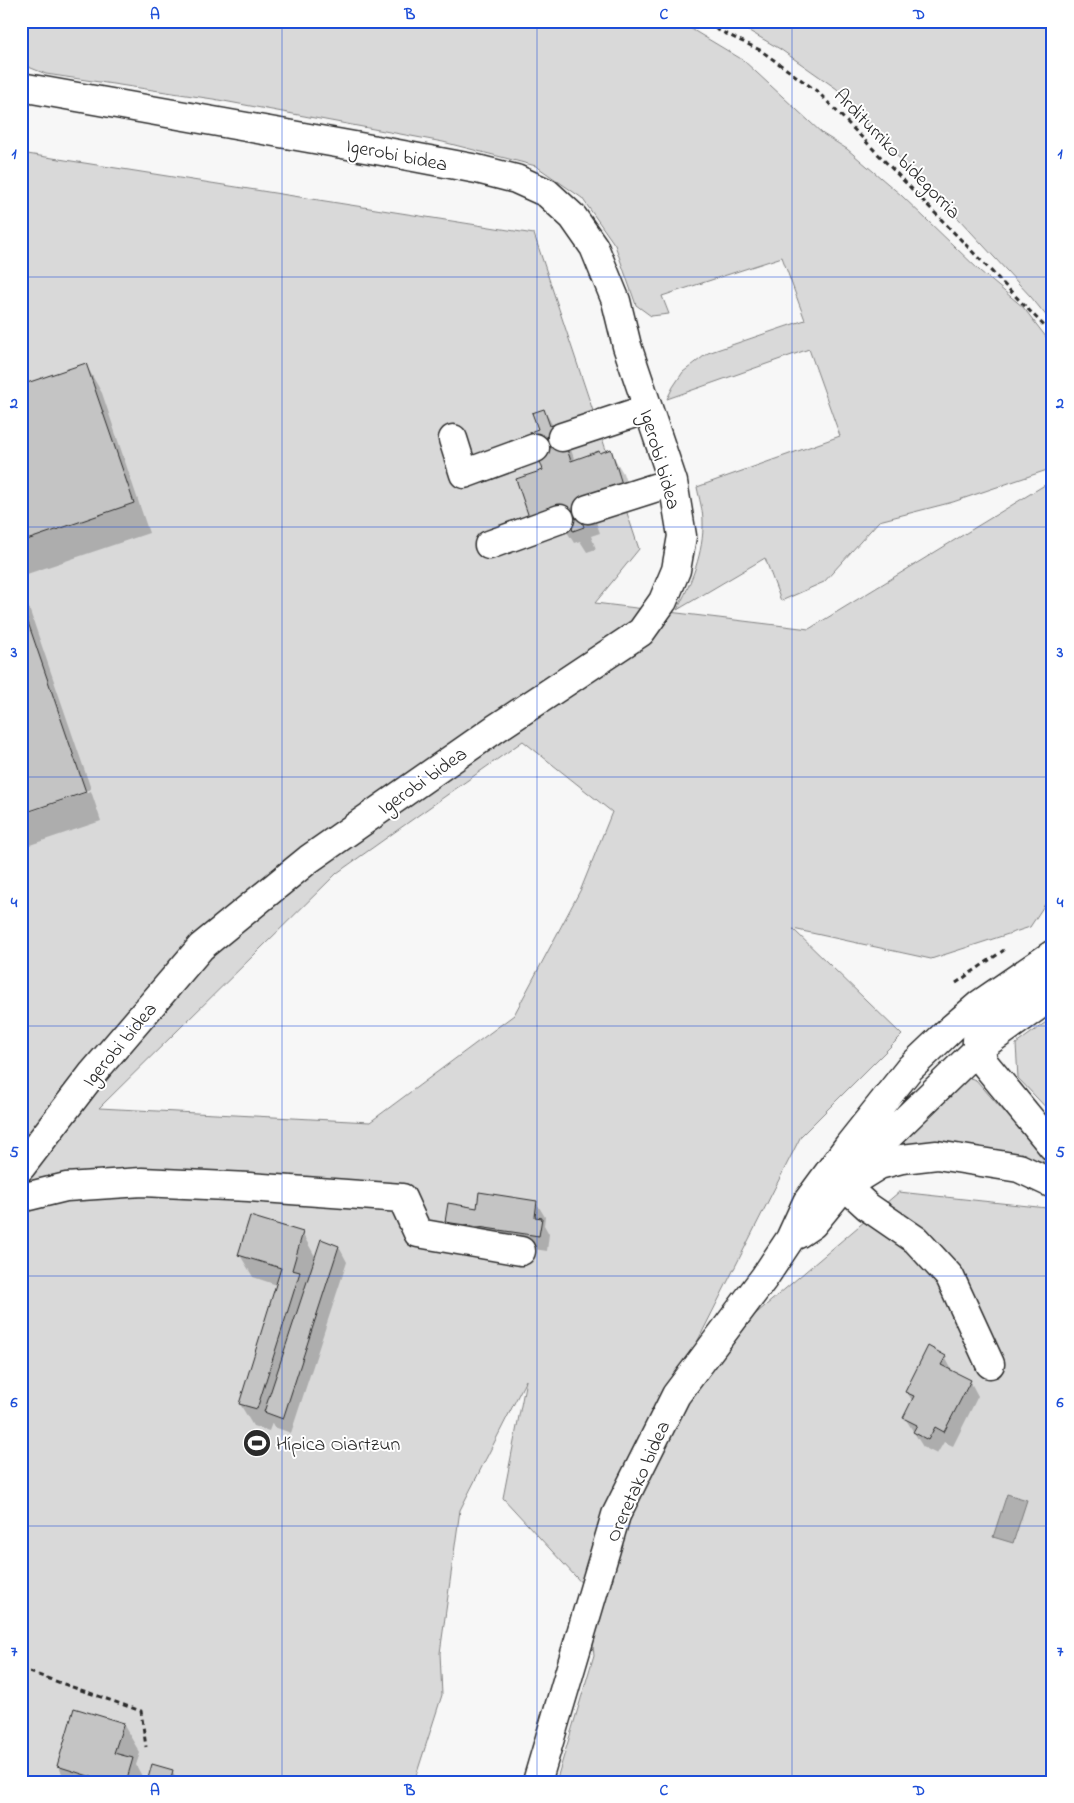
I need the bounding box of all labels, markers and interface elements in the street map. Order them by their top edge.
text: A [150,3,160,27]
text: B [404,3,416,27]
text: C [660,3,669,27]
text: D [912,3,925,27]
street label: Arditurriko bidegorria [825,83,966,227]
street label: Igerobi bidea [343,132,450,181]
text: 1 [11,142,17,166]
text: 1 [1057,142,1063,166]
text: 2 [9,392,18,416]
text: 2 [1055,392,1064,416]
street label: Igerobi bidea [630,406,687,513]
text: 3 [10,641,18,665]
text: 3 [1056,641,1064,665]
street label: Igerobi bidea [373,741,475,824]
text: 4 [10,891,18,915]
text: 4 [1056,891,1064,915]
street label: Igerobi bidea [77,997,166,1095]
text: 5 [9,1141,19,1165]
text: 5 [1055,1141,1065,1165]
text: 6 [9,1391,18,1415]
text: 6 [1055,1391,1064,1415]
street label: Oreretako bidea [600,1417,679,1547]
sports icon: Hípica Oiartzun [242,1428,272,1458]
place label: Hípica Oiartzun [276,1431,401,1460]
text: 7 [11,1640,18,1664]
text: 7 [1057,1640,1064,1664]
text: A [150,1779,160,1803]
text: B [404,1779,416,1803]
text: C [660,1779,669,1803]
text: D [912,1779,925,1803]

